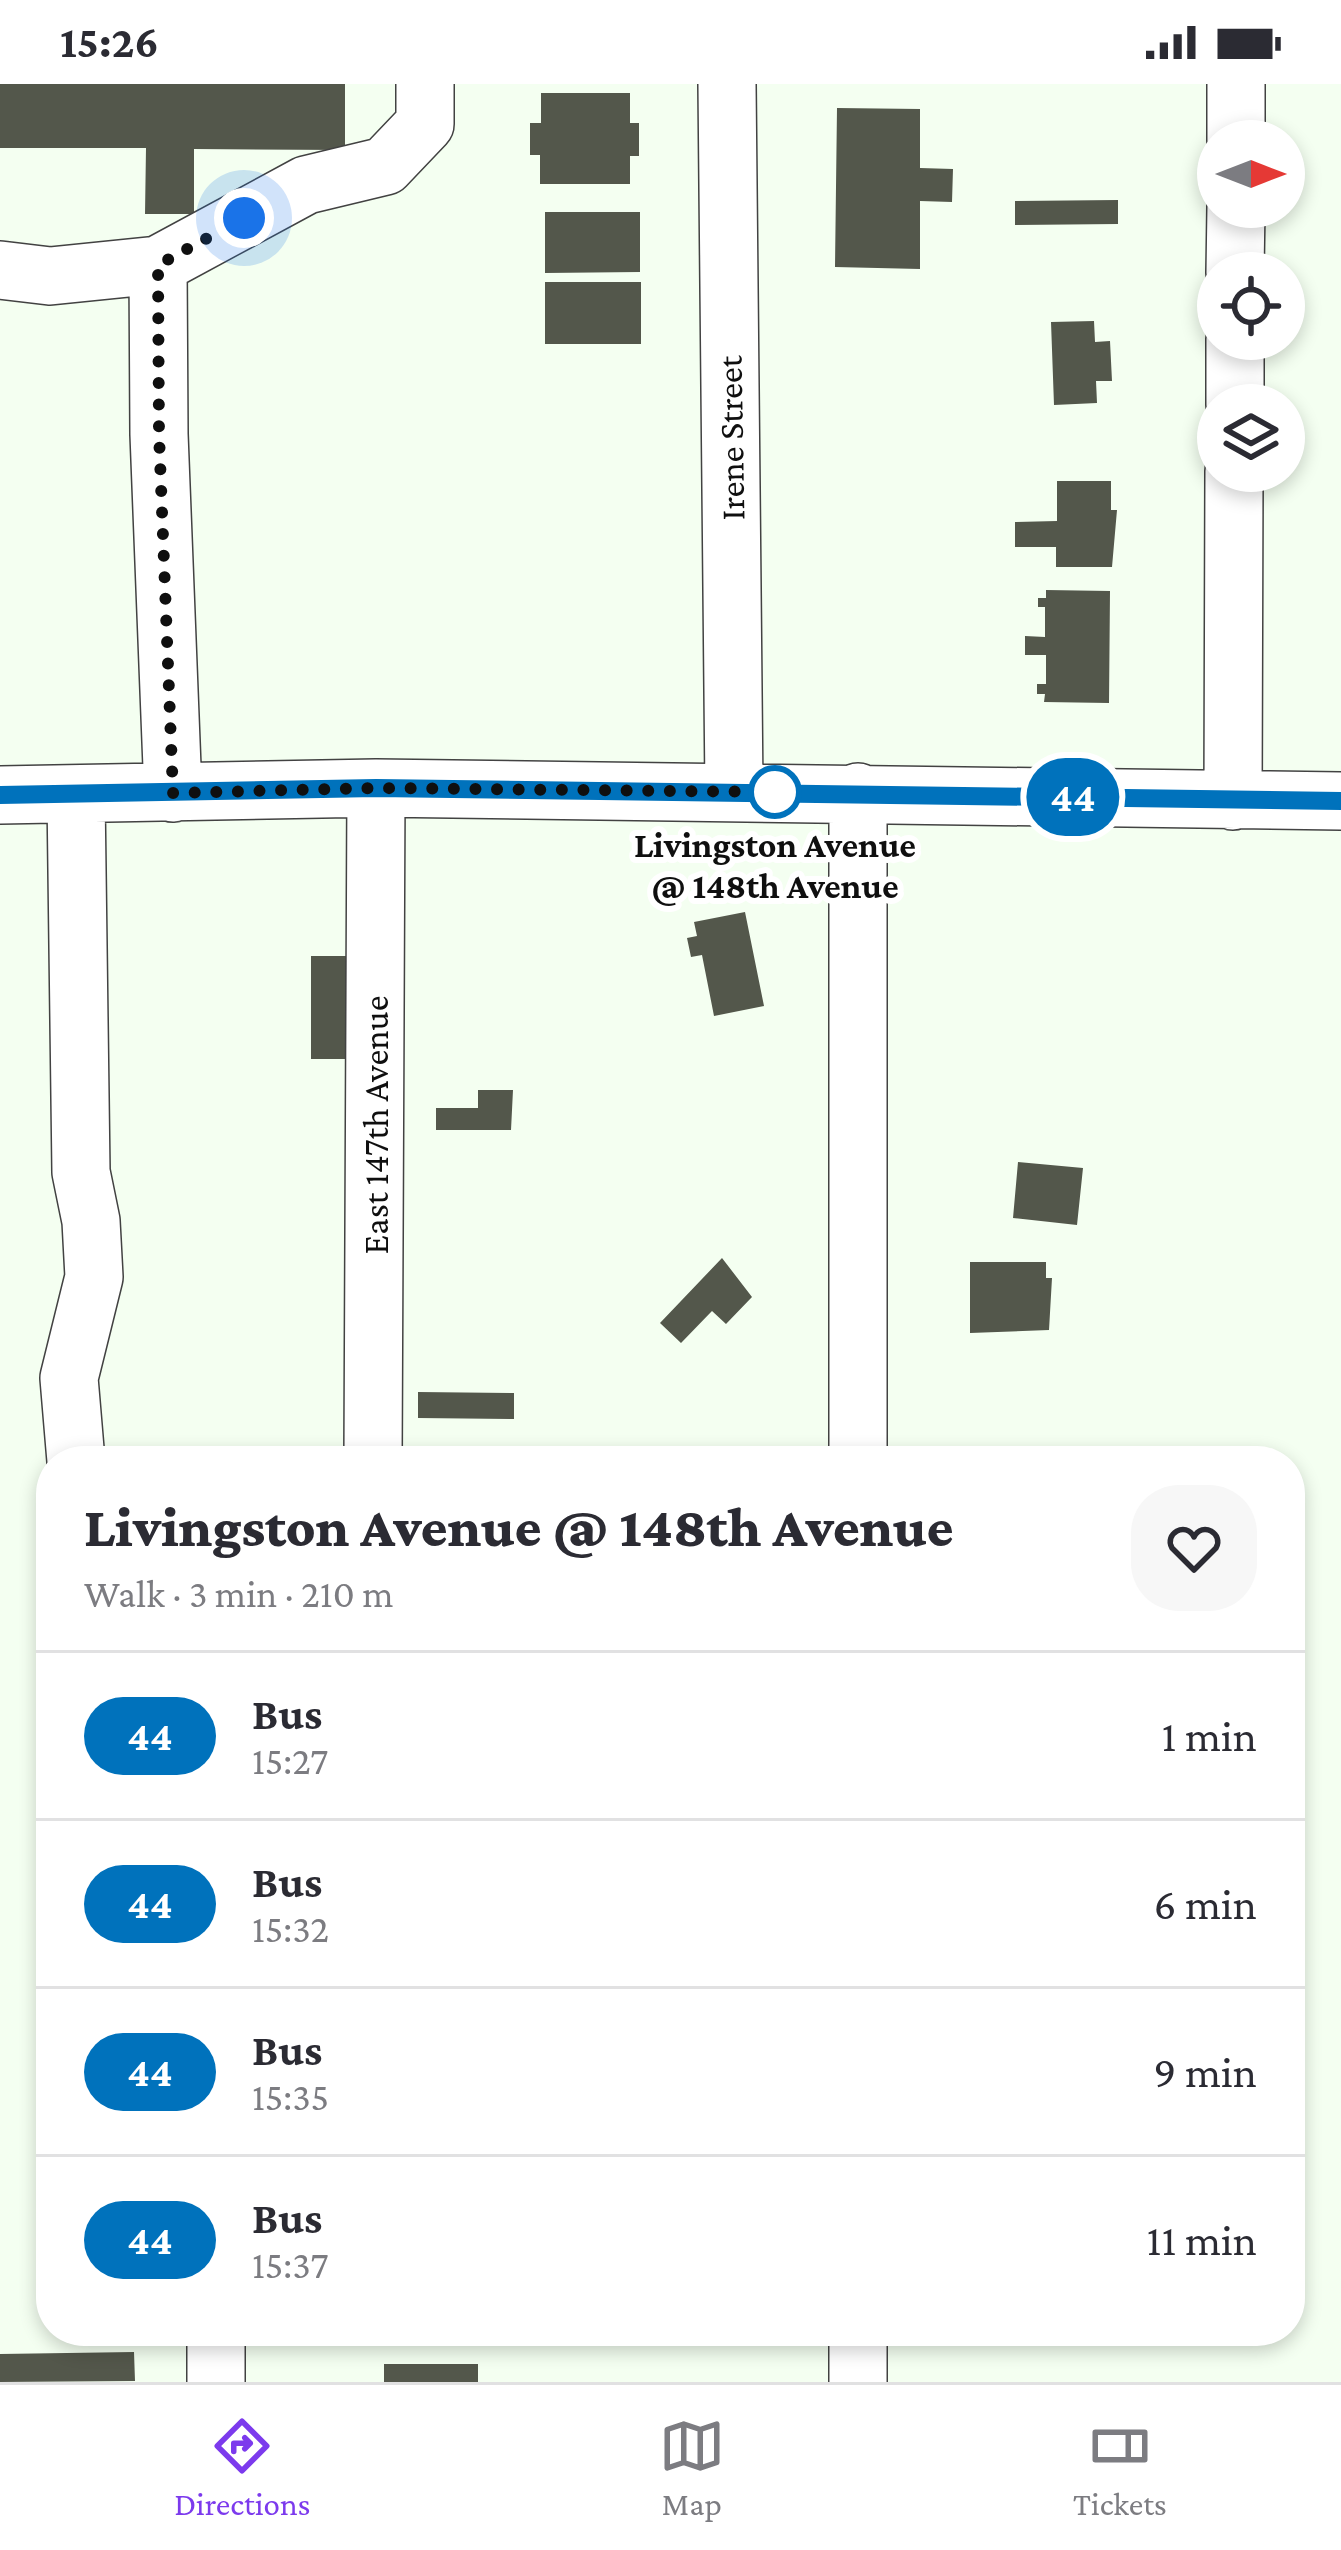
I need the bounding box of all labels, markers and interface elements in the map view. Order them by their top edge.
text: 15:26 [60,17,159,67]
north arrow [1197,120,1305,228]
map controls [1197,120,1305,492]
your location [214,188,274,248]
button: locate [1197,252,1305,360]
street label: Irene Street [710,354,752,521]
button: layers [1197,384,1305,492]
line badge: 44 [1019,758,1127,836]
marker: Livingston Avenue @ 148th Avenue [750,767,800,817]
text: 44 [1050,773,1096,820]
place label: Livingston Avenue @ 148th Avenue [634,825,916,906]
street label: East 147th Avenue [356,996,396,1254]
button: heart [1131,1485,1257,1611]
text: Livingston Avenue @ 148th Avenue [84,1495,954,1558]
text: Walk · 3 min · 210 m [84,1572,394,1615]
text: Bus [252,1689,322,1739]
text: 1 min [1162,1711,1257,1761]
text: 44 [127,1712,173,1759]
text: 15:27 [252,1739,328,1782]
text: Bus [252,1857,322,1907]
text: 6 min [1154,1879,1257,1929]
text: 44 [127,1880,173,1927]
text: 15:32 [252,1907,329,1950]
text: Bus [252,2025,322,2075]
text: 9 min [1154,2047,1257,2097]
text: 44 [127,2048,173,2095]
text: 15:35 [252,2075,329,2118]
text: Bus [252,2193,322,2243]
text: 11 min [1147,2215,1257,2265]
text: 44 [127,2216,173,2263]
text: 15:37 [252,2243,328,2286]
tab: Directions [174,2413,311,2522]
tab: Map [659,2413,725,2522]
tab: Tickets [1073,2413,1167,2522]

